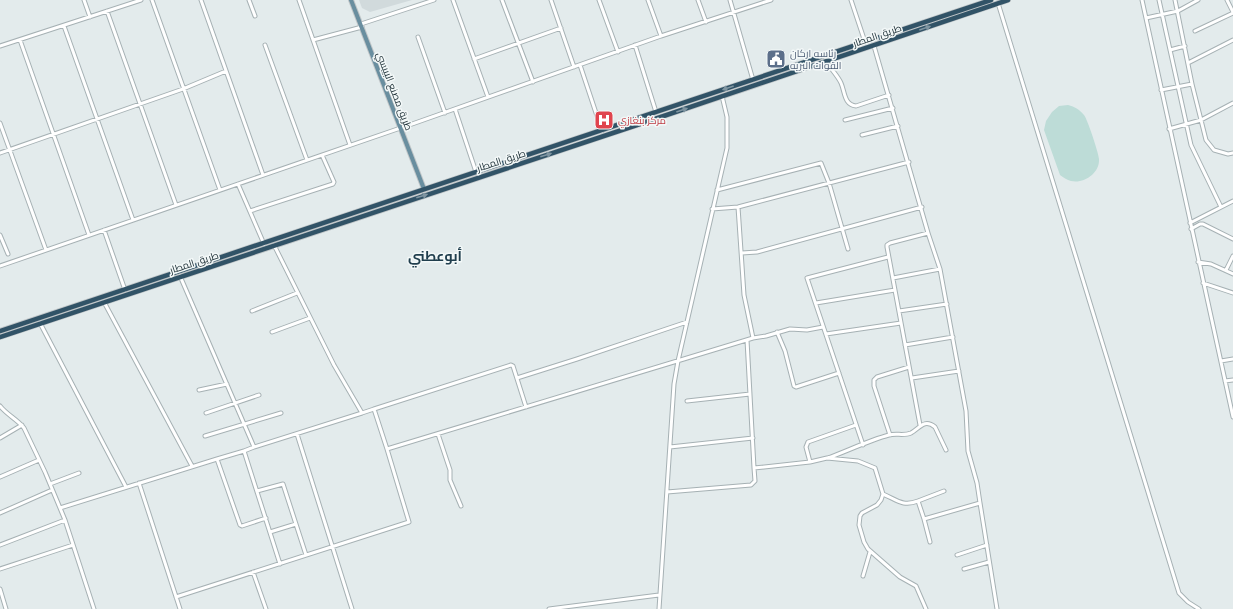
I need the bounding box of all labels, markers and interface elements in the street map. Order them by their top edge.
street label: طريق المطار [850,21,903,50]
one-way arrow [919,25,931,31]
place label: رئاسه اركان القوات البريه [790,47,842,72]
public building icon: رئاسه اركان القوات البريه [765,48,787,70]
street label: طريق مصنع البيبسي [373,50,415,133]
one-way arrow [722,86,734,92]
one-way arrow [677,107,689,113]
hospital icon: مركز بنغازي [593,109,615,131]
place label: مركز بنغازي [618,114,666,128]
street label: طريق المطار [474,146,527,175]
one-way arrow [540,152,552,158]
one-way arrow [416,192,428,198]
district label: أبوعطني [408,247,462,268]
street label: طريق المطار [167,248,220,277]

